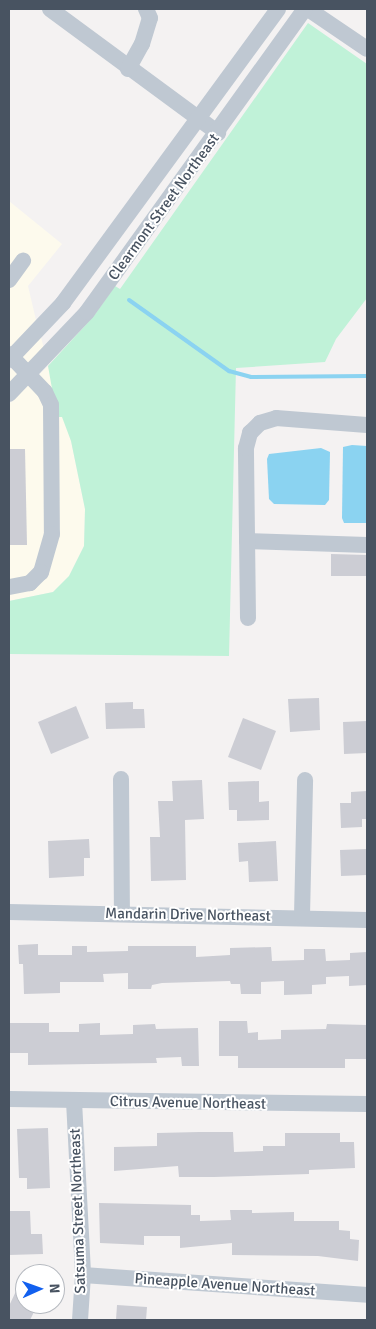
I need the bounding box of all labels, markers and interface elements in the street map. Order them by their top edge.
street label: Clearmont Street Northeast [105,130,223,284]
street label: Mandarin Drive Northeast [105,905,271,925]
street label: Citrus Avenue Northeast [110,1093,266,1113]
street label: Satsuma Street Northeast [66,1128,90,1294]
north arrow [15,1264,65,1314]
street label: Pineapple Avenue Northeast [134,1270,316,1300]
text: N [46,1283,63,1294]

